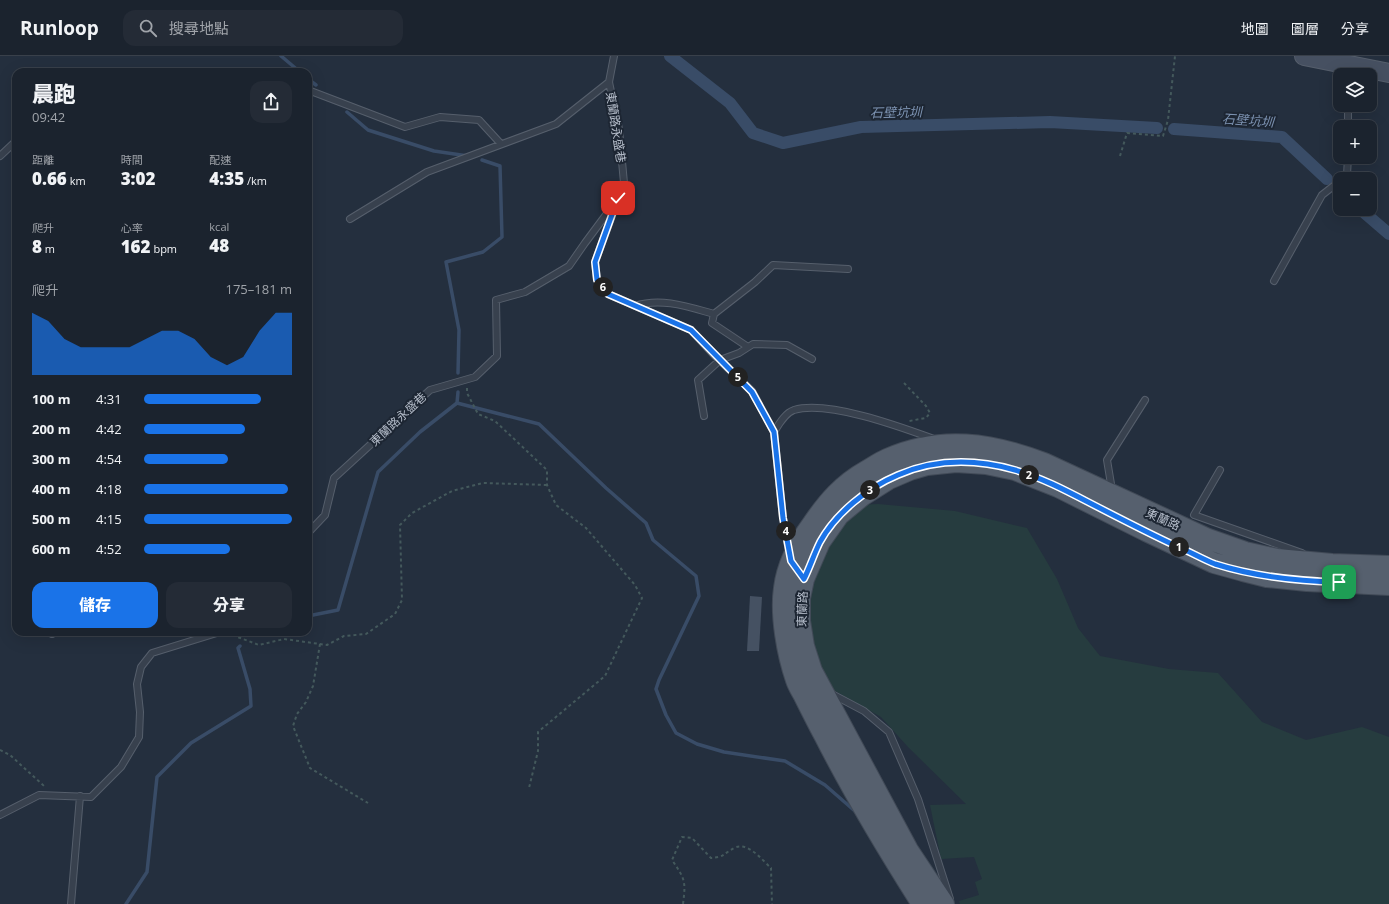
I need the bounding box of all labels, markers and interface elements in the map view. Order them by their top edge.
search box [123,10,403,46]
text: Runloop [20,15,99,41]
icon: search [137,17,159,39]
text: 搜尋地點 [169,18,229,38]
text: 地圖 [1241,19,1269,38]
text: 圖層 [1291,19,1319,38]
text: 分享 [1341,19,1369,38]
map controls [1333,68,1377,216]
button: layers [1333,68,1377,112]
text: 晨跑 [32,78,76,108]
button: share [250,81,292,123]
street label: 東蘭路永盛巷 [602,90,630,164]
water label: 石壁坑圳 [870,103,924,121]
text: 09:42 [32,108,65,126]
water label: 石壁坑圳 [1221,109,1277,131]
button: + [1333,120,1377,164]
text: 距離 [32,152,54,167]
text: 時間 [121,152,143,167]
text: 配速 [209,152,231,167]
text: 0.66 [32,167,67,190]
text: 3:02 [121,167,155,190]
text: 4:35 [209,167,244,190]
button: − [1333,172,1377,216]
text: km [67,173,86,188]
text: /km [244,173,267,188]
pin [601,181,635,215]
icon: check [607,187,629,209]
text: kcal [209,219,229,234]
text: 爬升 [32,220,54,235]
text: 心率 [121,220,143,235]
text: 48 [209,234,229,257]
text: 8 [32,235,42,258]
text: 162 [121,235,151,258]
text: m [42,241,55,256]
text: bpm [151,241,177,256]
pin: 6 [593,277,613,297]
text: 6 [600,279,606,294]
text: 175–181 m [225,280,292,298]
text: 爬升 [32,281,58,299]
pin: 5 [728,367,748,387]
text: 5 [735,369,741,384]
street label: 東蘭路永盛巷 [366,388,430,450]
text: 100 m [32,390,70,408]
text: 4:31 [96,390,122,408]
text: 200 m [32,420,70,438]
text: 4:42 [96,420,122,438]
text: 300 m [32,450,70,468]
text: 4:54 [96,450,122,468]
pin: 2 [1019,465,1039,485]
text: 2 [1026,467,1032,482]
text: 400 m [32,480,70,498]
text: 4:18 [96,480,122,498]
pin: 3 [860,480,880,500]
text: 3 [867,482,873,497]
street label: 東蘭路 [1143,504,1183,534]
text: 500 m [32,510,70,528]
text: 4:15 [96,510,122,528]
pin: 4 [776,521,796,541]
text: 4 [783,523,789,538]
pin: 1 [1169,537,1189,557]
text: 1 [1176,539,1182,554]
text: 600 m [32,540,70,558]
text: 4:52 [96,540,122,558]
pin [1322,565,1356,599]
icon: arrive [1328,571,1350,593]
button: 儲存 [32,582,158,628]
button: 分享 [166,582,292,628]
street label: 東蘭路 [793,591,811,627]

